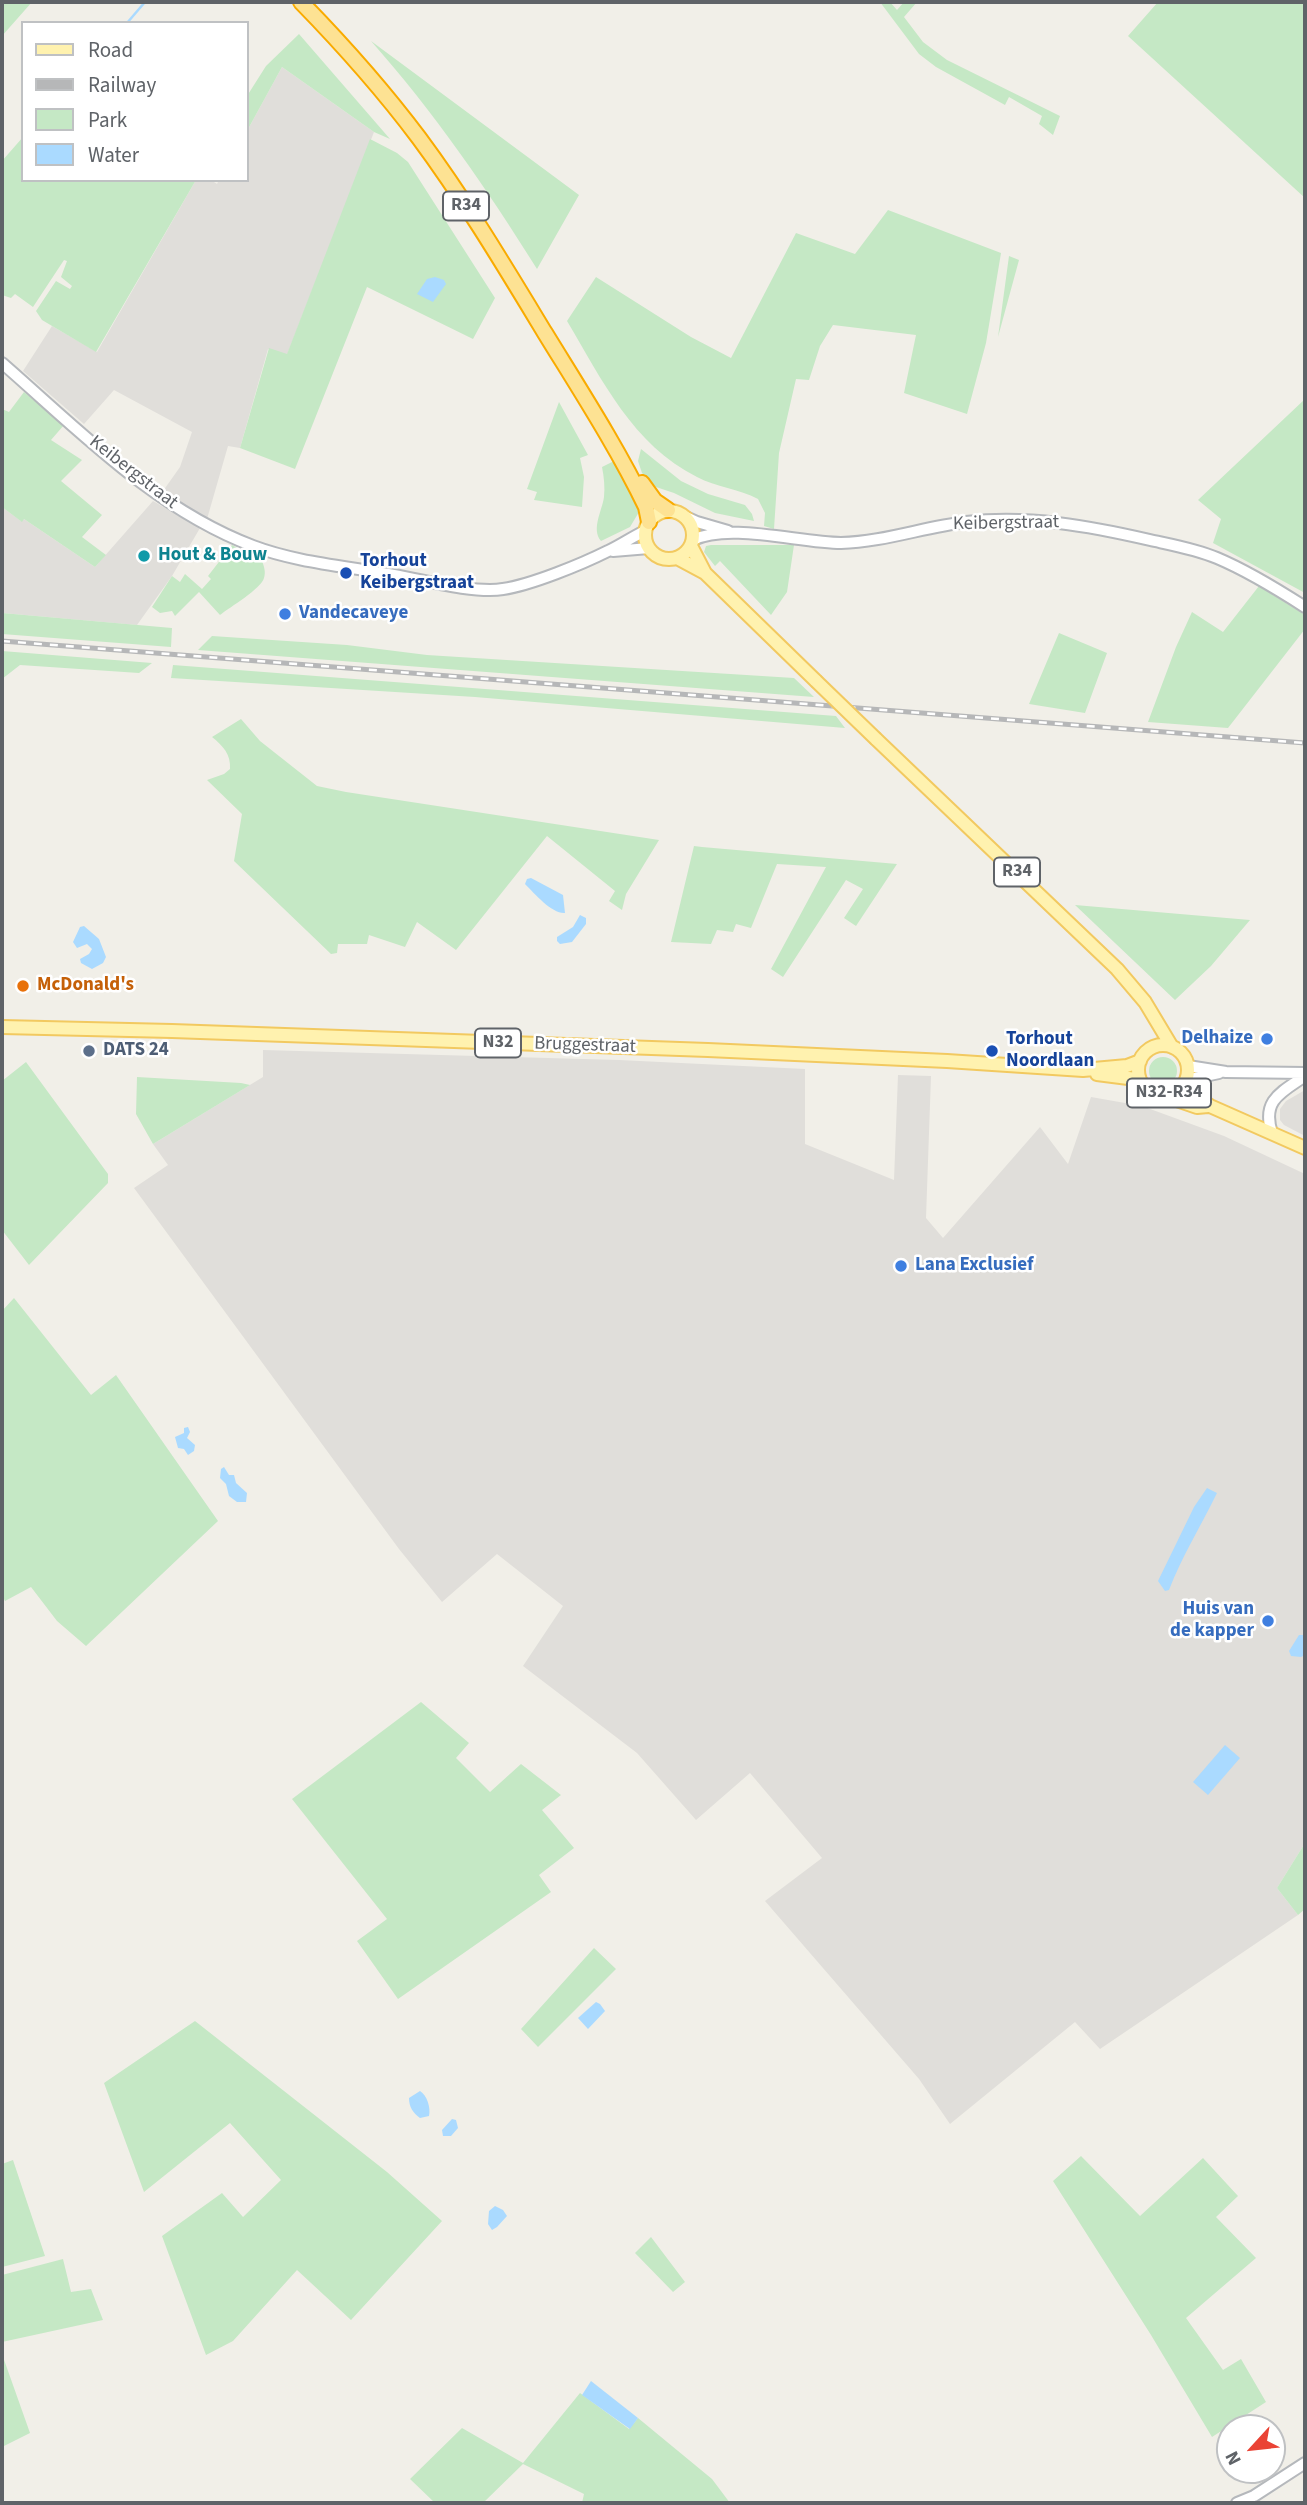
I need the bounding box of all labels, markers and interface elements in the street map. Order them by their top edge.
legend [21,21,248,182]
text: Road [88,35,133,65]
text: Railway [88,70,156,100]
text: Park [88,105,127,135]
text: Water [88,140,139,170]
road number: R34 [443,191,489,220]
street label: Keibergstraat [84,431,182,515]
street label: Keibergstraat [953,512,1059,536]
place label: Hout & Bouw [158,545,267,567]
marker: Hout & Bouw [136,548,152,564]
place label: Torhout Keibergstraat [360,551,474,595]
marker: Torhout Keibergstraat [338,565,354,581]
place label: Vandecaveye [299,603,408,625]
marker: Vandecaveye [277,606,293,622]
road number: R34 [994,858,1040,886]
place label: McDonald's [37,975,134,997]
marker: McDonald's [15,978,31,994]
road number: N32 [475,1028,521,1058]
place label: Delhaize [1181,1028,1253,1050]
place label: Torhout Noordlaan [1006,1029,1094,1073]
marker: Delhaize [1259,1031,1275,1047]
street label: Bruggestraat [534,1033,636,1059]
place label: DATS 24 [103,1040,169,1062]
marker: DATS 24 [81,1043,97,1059]
marker: Torhout Noordlaan [984,1043,1000,1059]
road number: N32-R34 [1127,1078,1211,1108]
place label: Lana Exclusief [915,1255,1033,1277]
marker: Lana Exclusief [893,1258,909,1274]
place label: Huis van de kapper [1170,1599,1254,1643]
marker: Huis van de kapper [1260,1613,1276,1629]
north arrow [1216,2414,1286,2484]
text: N [1219,2446,1249,2470]

